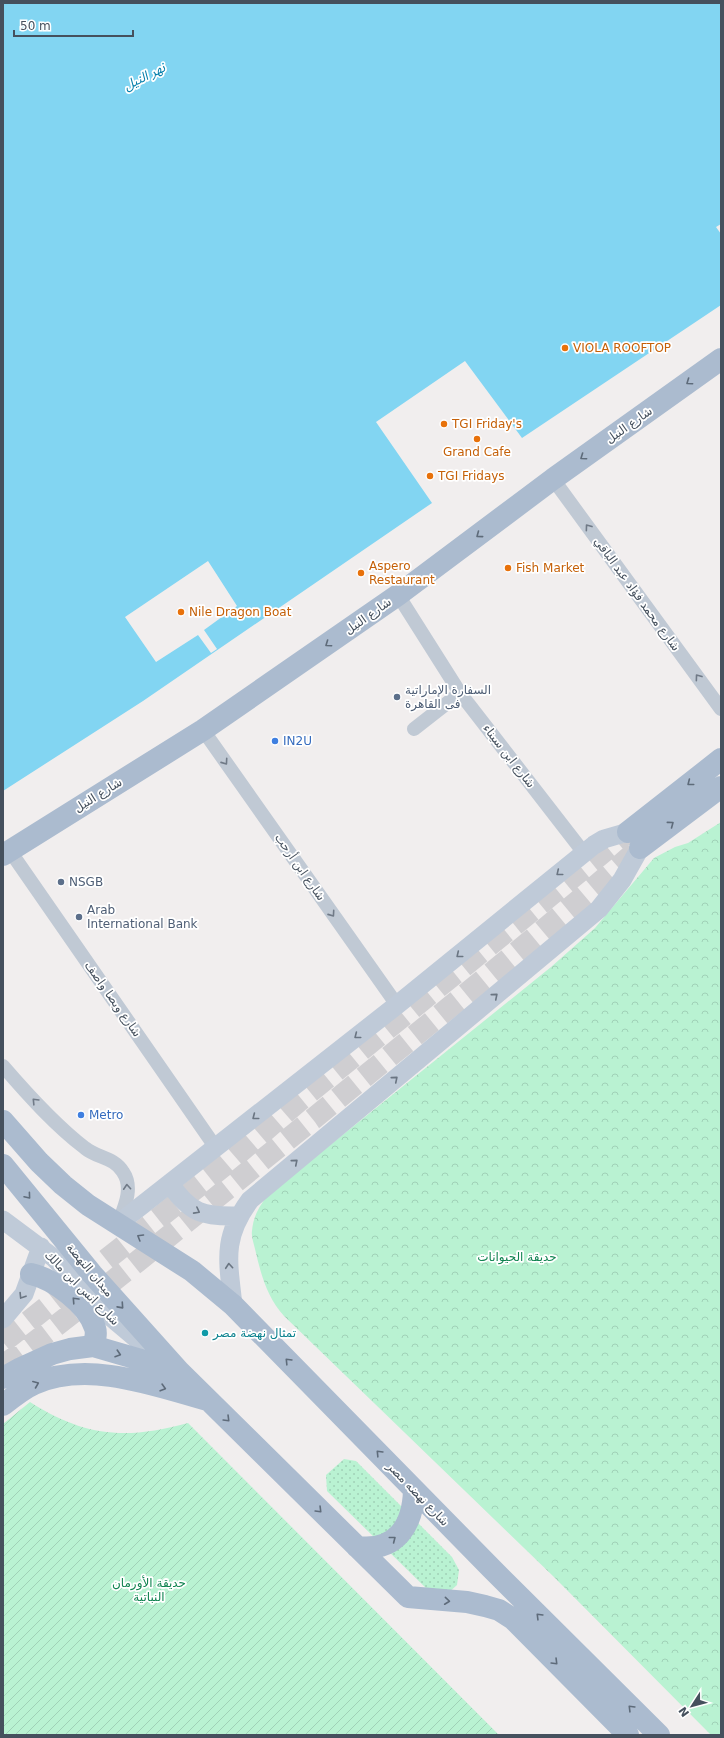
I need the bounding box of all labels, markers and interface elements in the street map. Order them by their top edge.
scale bar [14,12,133,38]
text: 50 m [20,19,51,33]
water label: نهر النيل [121,59,169,94]
place label: VIOLA ROOFTOP [573,341,671,355]
marker: VIOLA ROOFTOP [560,343,570,353]
one-way arrow [687,377,694,384]
street label: شارع النيل [603,404,656,447]
place label: TGI Friday's [451,417,522,431]
marker: TGI Friday's [439,419,449,429]
marker: Grand Cafe [472,434,482,444]
place label: Grand Cafe [443,445,511,459]
one-way arrow [581,452,588,459]
place label: TGI Fridays [437,469,505,483]
marker: TGI Fridays [425,471,435,481]
one-way arrow [586,525,593,532]
one-way arrow [476,530,483,537]
street label: شارع محمد فؤاد عبد الباقي [590,534,683,654]
place label: Aspero Restaurant [369,559,435,587]
place label: Fish Market [516,561,585,575]
marker: Fish Market [503,563,513,573]
marker: Aspero Restaurant [356,568,366,578]
street label: شارع النيل [342,595,395,638]
place label: Nile Dragon Boat [189,605,292,619]
marker: Nile Dragon Boat [176,607,186,617]
one-way arrow [325,639,332,647]
one-way arrow [696,675,703,682]
place label: السفارة الإماراتية فى القاهرة [405,683,491,712]
marker: السفارة الإماراتية فى القاهرة [392,692,402,702]
street label: شارع ابن سيناء [479,721,538,791]
place label: IN2U [283,734,312,748]
marker: IN2U [270,736,280,746]
one-way arrow [220,757,227,764]
street label: شارع النيل [71,775,125,816]
one-way arrow [688,779,695,786]
one-way arrow [667,822,674,829]
street label: شارع ابن أرحب [271,830,329,904]
one-way arrow [557,868,564,875]
place label: NSGB [69,875,103,889]
marker: NSGB [56,877,66,887]
place label: Arab International Bank [87,903,198,931]
one-way arrow [327,909,334,916]
marker: Arab International Bank [74,912,84,922]
one-way arrow [456,950,463,957]
street label: شارع ويصا واصف [81,958,144,1040]
one-way arrow [490,994,497,1001]
one-way arrow [355,1032,362,1039]
one-way arrow [390,1077,397,1084]
one-way arrow [32,1098,40,1106]
place label: Metro [89,1108,123,1122]
marker: Metro [76,1110,86,1120]
one-way arrow [253,1112,260,1119]
one-way arrow [290,1160,297,1167]
one-way arrow [122,1184,131,1190]
one-way arrow [23,1191,30,1198]
one-way arrow [193,1207,201,1214]
one-way arrow [137,1235,144,1242]
street label: ميدان النهضة [64,1240,116,1300]
street label: شارع انس ابن مالك [41,1248,122,1329]
park label: حديقة الحيوانات [477,1250,557,1265]
one-way arrow [225,1263,234,1269]
one-way arrow [19,1292,26,1299]
one-way arrow [72,1298,79,1305]
one-way arrow [116,1301,123,1308]
place label: تمثال نهضة مصر [212,1326,296,1341]
marker: تمثال نهضة مصر [200,1328,210,1338]
one-way arrow [114,1350,121,1358]
one-way arrow [285,1358,293,1366]
one-way arrow [31,1381,39,1389]
one-way arrow [159,1383,166,1392]
one-way arrow [222,1414,230,1421]
one-way arrow [376,1450,384,1458]
street label: شارع نهضه مصر [383,1458,452,1530]
one-way arrow [314,1505,322,1513]
one-way arrow [389,1536,396,1543]
park label: حديقة الأورمان النباتية [112,1575,186,1604]
one-way arrow [444,1596,450,1605]
one-way arrow [536,1613,544,1621]
one-way arrow [551,1657,558,1665]
north arrow [672,1686,712,1726]
text: N [676,1704,692,1719]
one-way arrow [628,1705,636,1712]

